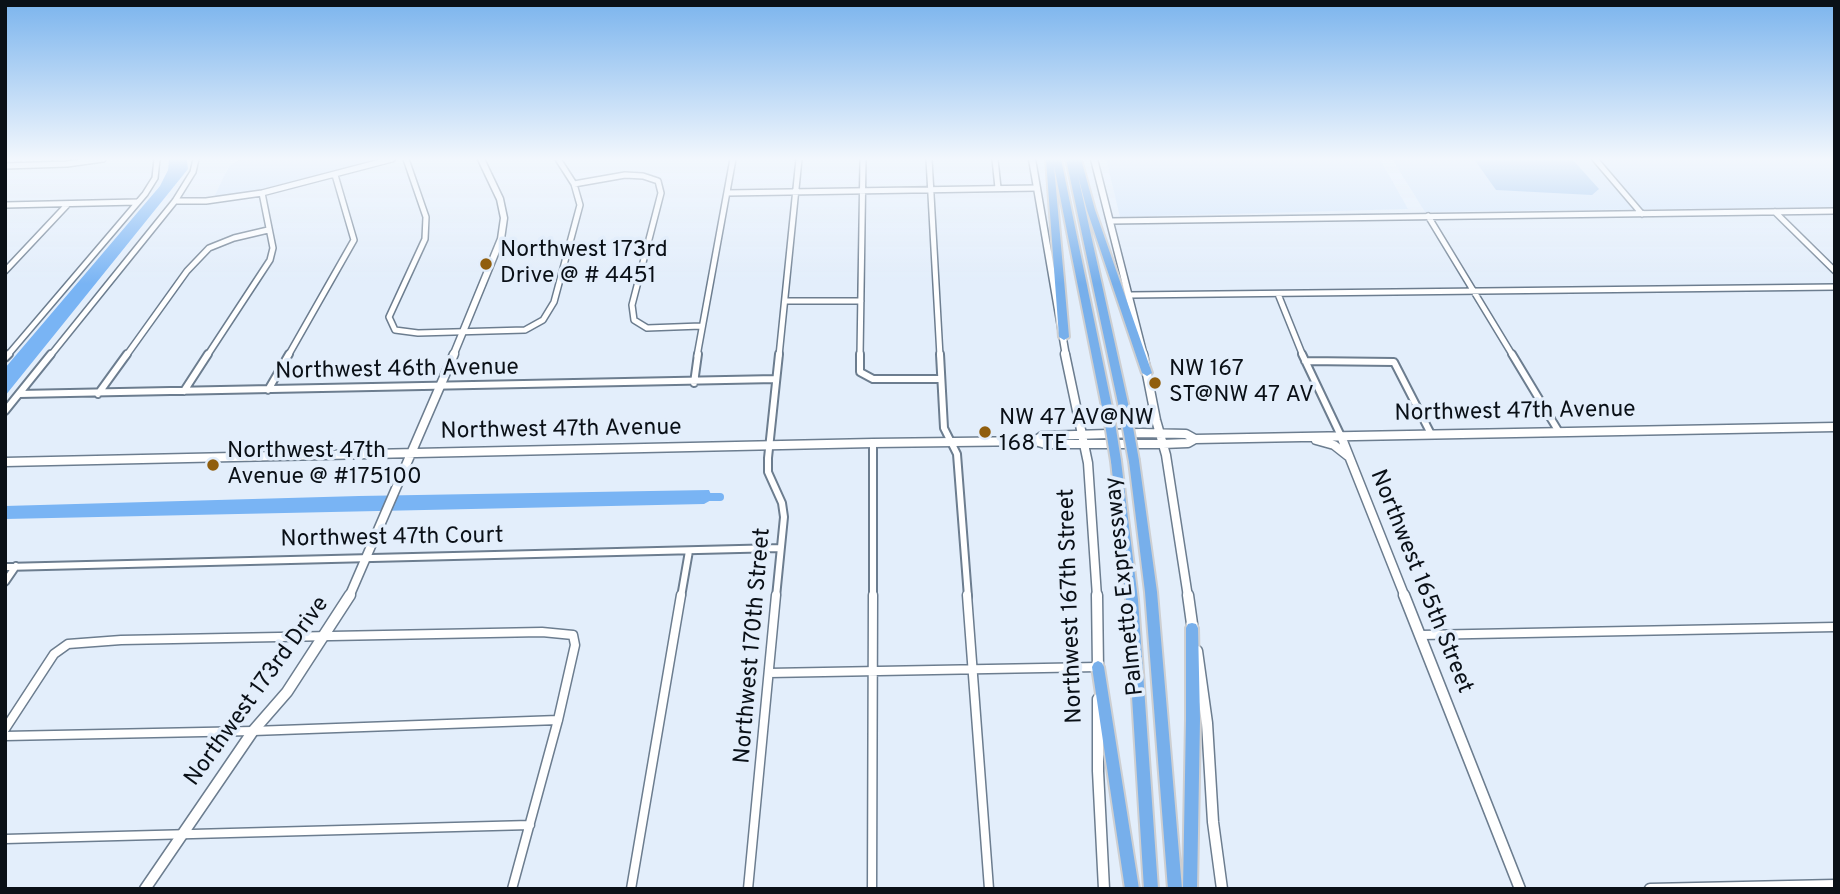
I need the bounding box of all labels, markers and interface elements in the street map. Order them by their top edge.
place label: Northwest 173rd Drive @ # 4451 [500,237,668,291]
marker: Northwest 173rd Drive @ # 4451 [478,256,494,272]
street label: Northwest 46th Avenue [275,355,519,387]
place label: NW 167 ST@NW 47 AV [1169,356,1314,410]
marker: NW 167 ST@NW 47 AV [1147,375,1163,391]
street label: Northwest 47th Avenue [1394,397,1636,429]
place label: NW 47 AV@NW 168 TE [999,405,1154,459]
street label: Northwest 47th Avenue [440,415,682,447]
marker: NW 47 AV@NW 168 TE [977,424,993,440]
place label: Northwest 47th Avenue @ #175100 [227,438,422,492]
marker: Northwest 47th Avenue @ #175100 [205,457,221,473]
street label: Northwest 165th Street [1362,466,1478,698]
street label: Palmetto Expressway [1101,475,1151,697]
street label: Northwest 167th Street [1054,488,1090,724]
street label: Northwest 47th Court [280,523,504,555]
street label: Northwest 170th Street [730,527,778,765]
street label: Northwest 173rd Drive [180,592,336,792]

